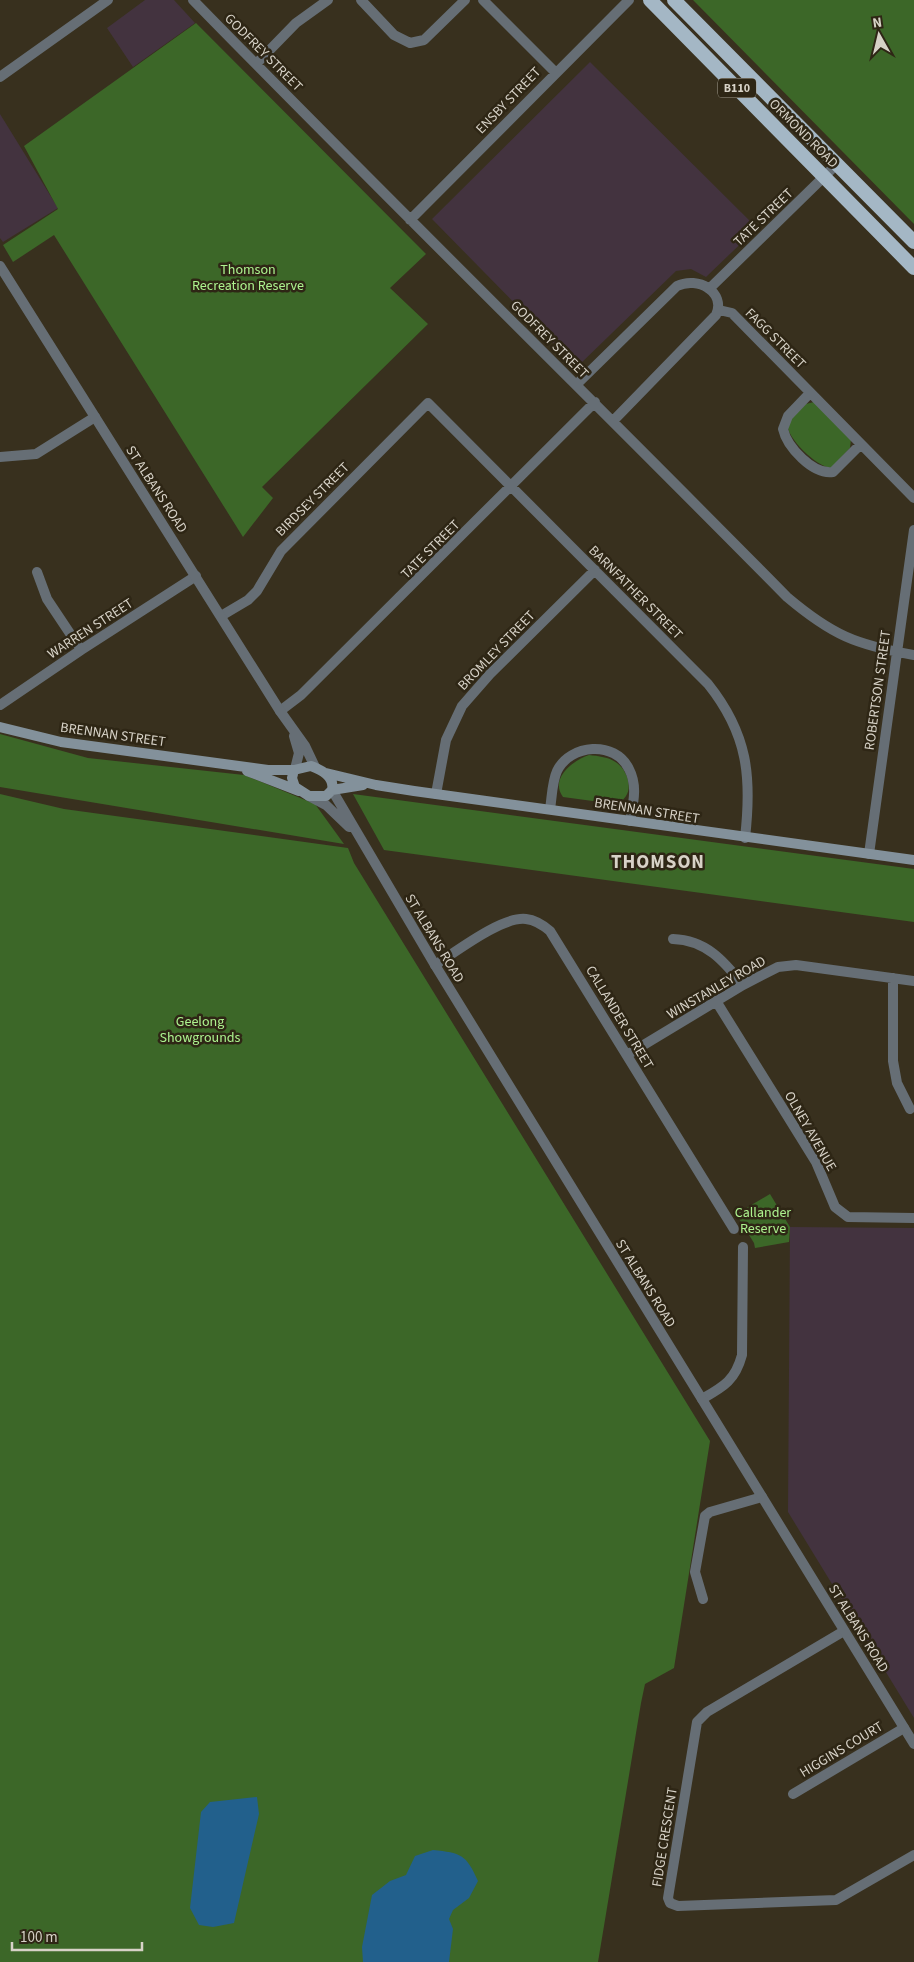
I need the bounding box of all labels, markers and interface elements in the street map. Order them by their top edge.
street label: GODFREY STREET [220,9,307,97]
north arrow [854,10,904,60]
text: N [871,13,883,34]
street label: ENSBY STREET [472,62,546,139]
road number: B110 [718,78,756,98]
street label: ORMOND ROAD [764,95,842,173]
street label: TATE STREET [729,184,798,251]
park label: Thomson Recreation Reserve [192,260,304,296]
street label: GODFREY STREET [506,296,593,384]
street label: FAGG STREET [740,304,811,374]
street label: ST ALBANS ROAD [120,442,192,537]
street label: BIRDSEY STREET [271,458,355,541]
street label: TATE STREET [397,515,465,584]
street label: BARNFATHER STREET [584,541,687,645]
street label: WARREN STREET [44,593,138,664]
street label: BROMLEY STREET [453,606,540,695]
street label: ROBERTSON STREET [860,628,896,752]
street label: BRENNAN STREET [59,718,167,752]
street label: BRENNAN STREET [593,793,701,829]
district label: THOMSON [611,849,705,876]
street label: ST ALBANS ROAD [400,890,469,987]
street label: WINSTANLEY ROAD [663,951,770,1024]
street label: CALLANDER STREET [580,962,658,1073]
park label: Geelong Showgrounds [160,1012,241,1048]
street label: OLNEY AVENUE [779,1088,841,1175]
park label: Callander Reserve [735,1203,791,1239]
street label: ST ALBANS ROAD [610,1236,680,1331]
street label: ST ALBANS ROAD [823,1581,893,1676]
street label: HIGGINS COURT [796,1717,888,1783]
street label: FIDGE CRESCENT [647,1785,683,1888]
scale bar [12,1920,142,1952]
text: 100 m [20,1927,58,1948]

